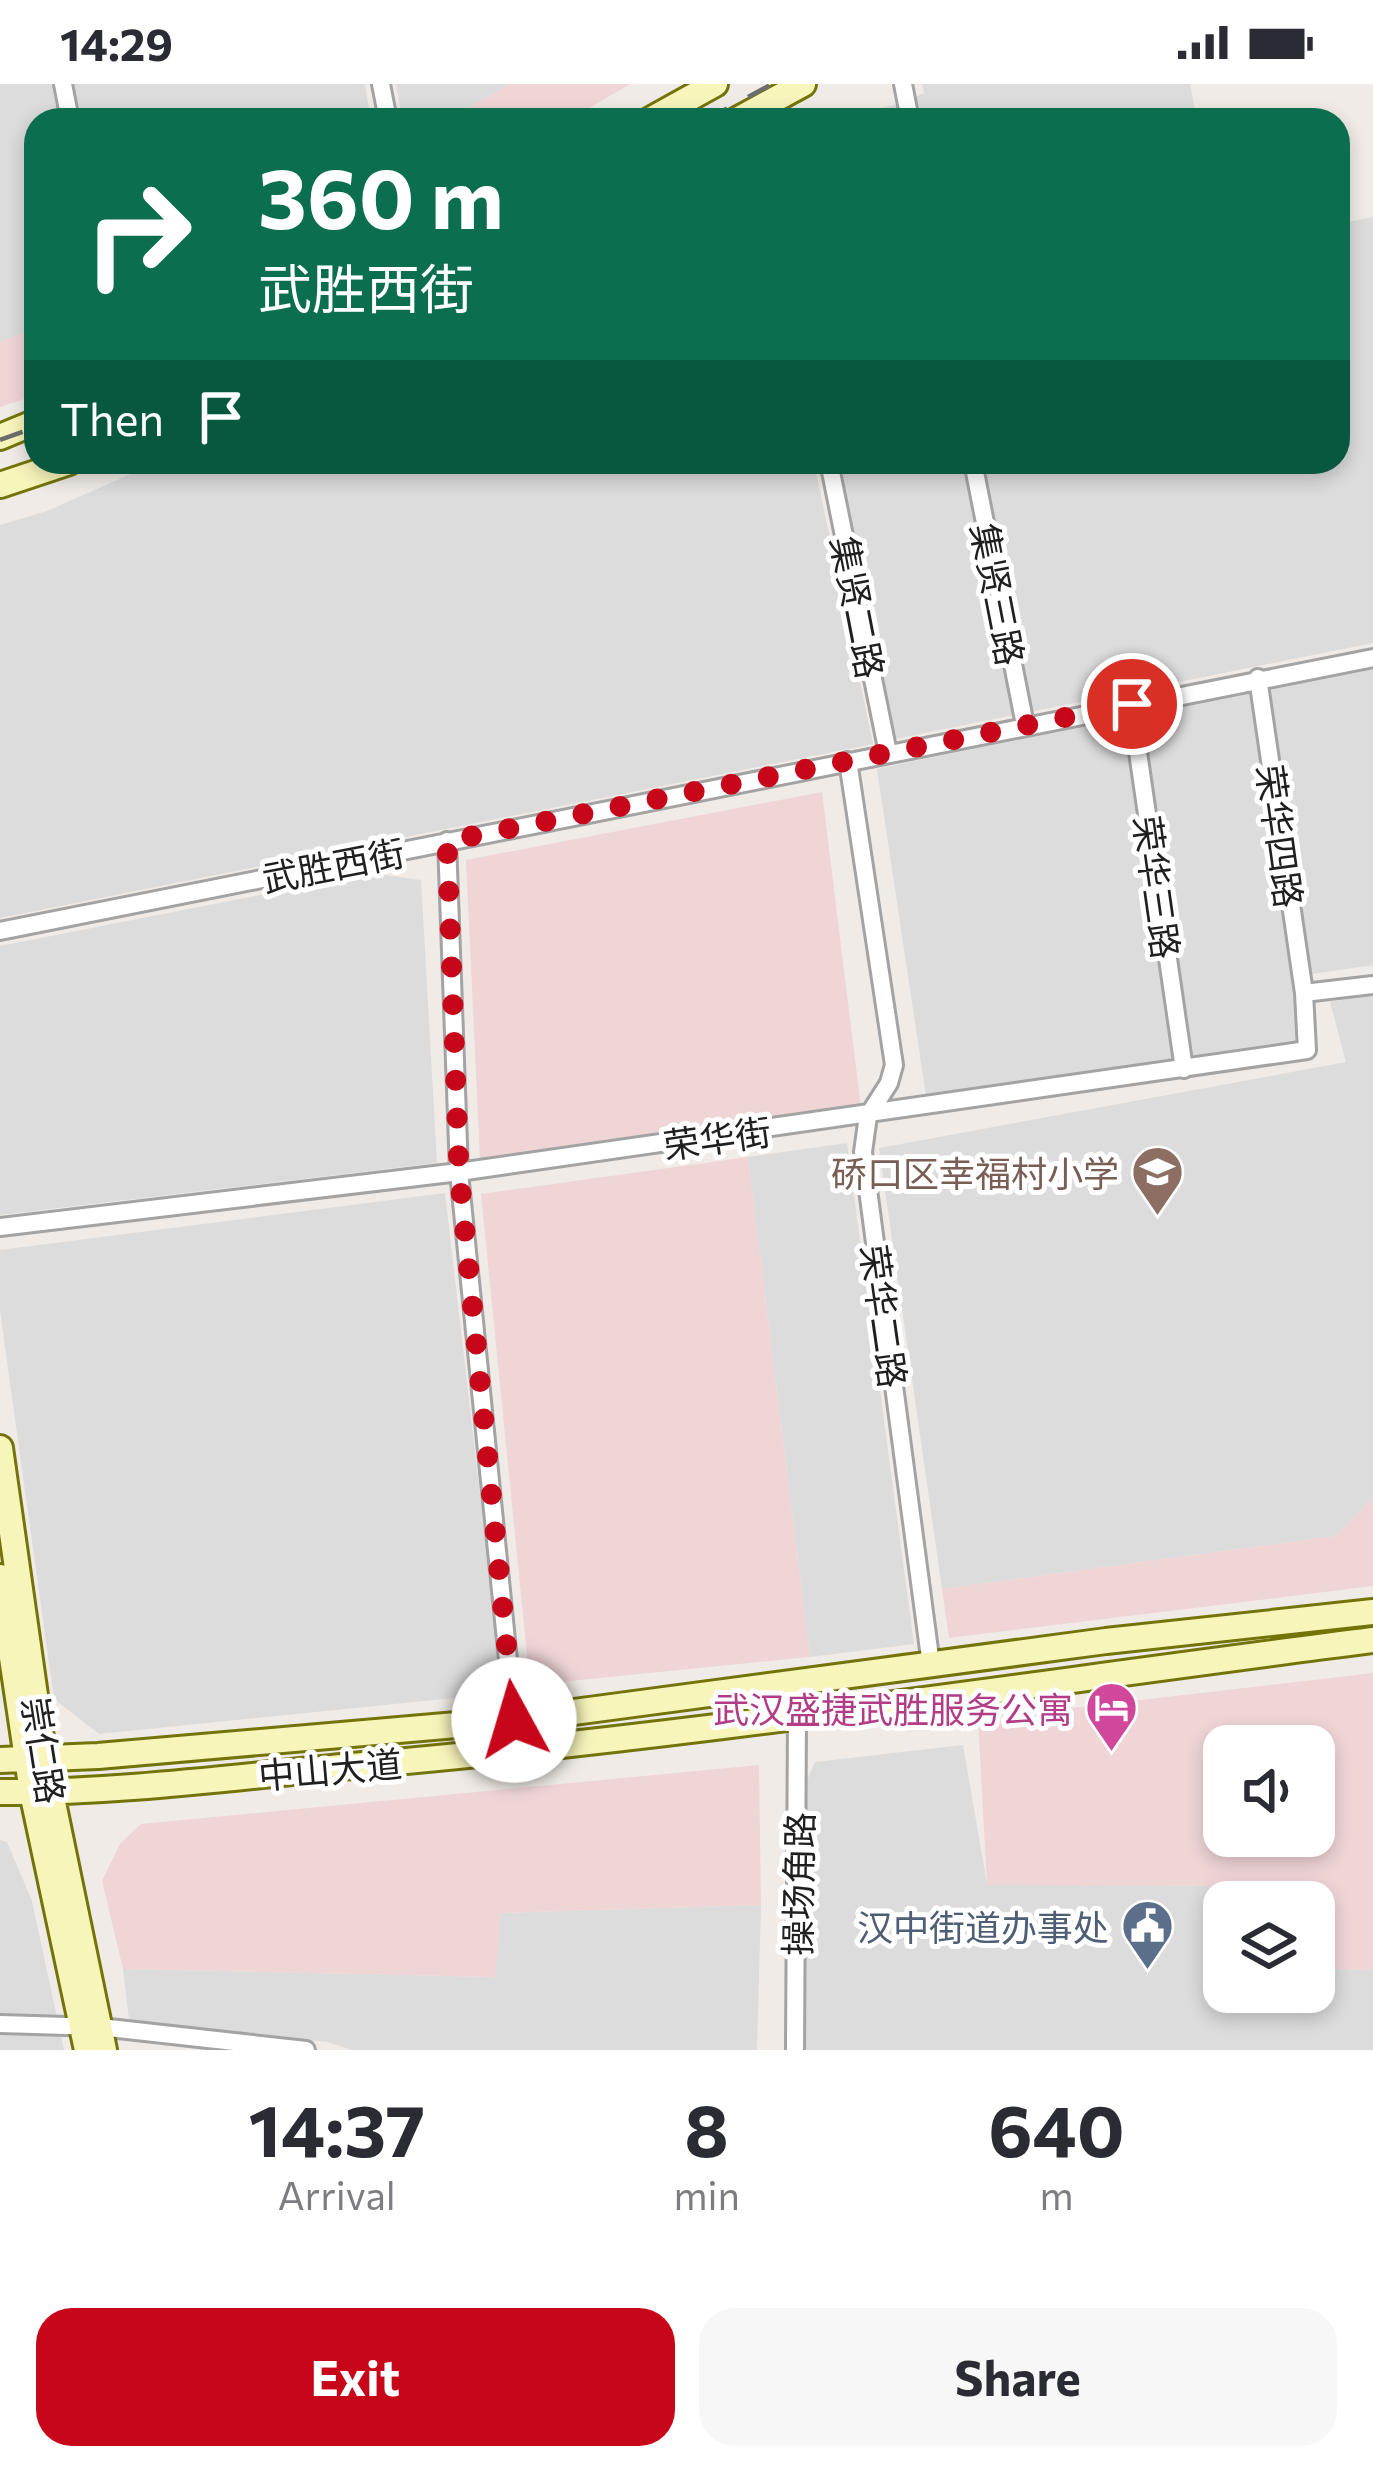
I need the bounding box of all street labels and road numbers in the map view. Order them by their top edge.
street label: 集贤三路 [964,519,1034,669]
street label: 集贤二路 [824,532,894,682]
street label: 荣华四路 [1249,762,1313,910]
street label: 荣华三路 [1126,813,1190,961]
street label: 武胜西街 [258,829,408,899]
street label: 荣华街 [660,1108,774,1166]
street label: 荣华二路 [853,1242,917,1390]
street label: 崇仁路 [15,1693,75,1807]
street label: 中山大道 [256,1740,404,1796]
street label: 操场角路 [774,1812,820,1956]

